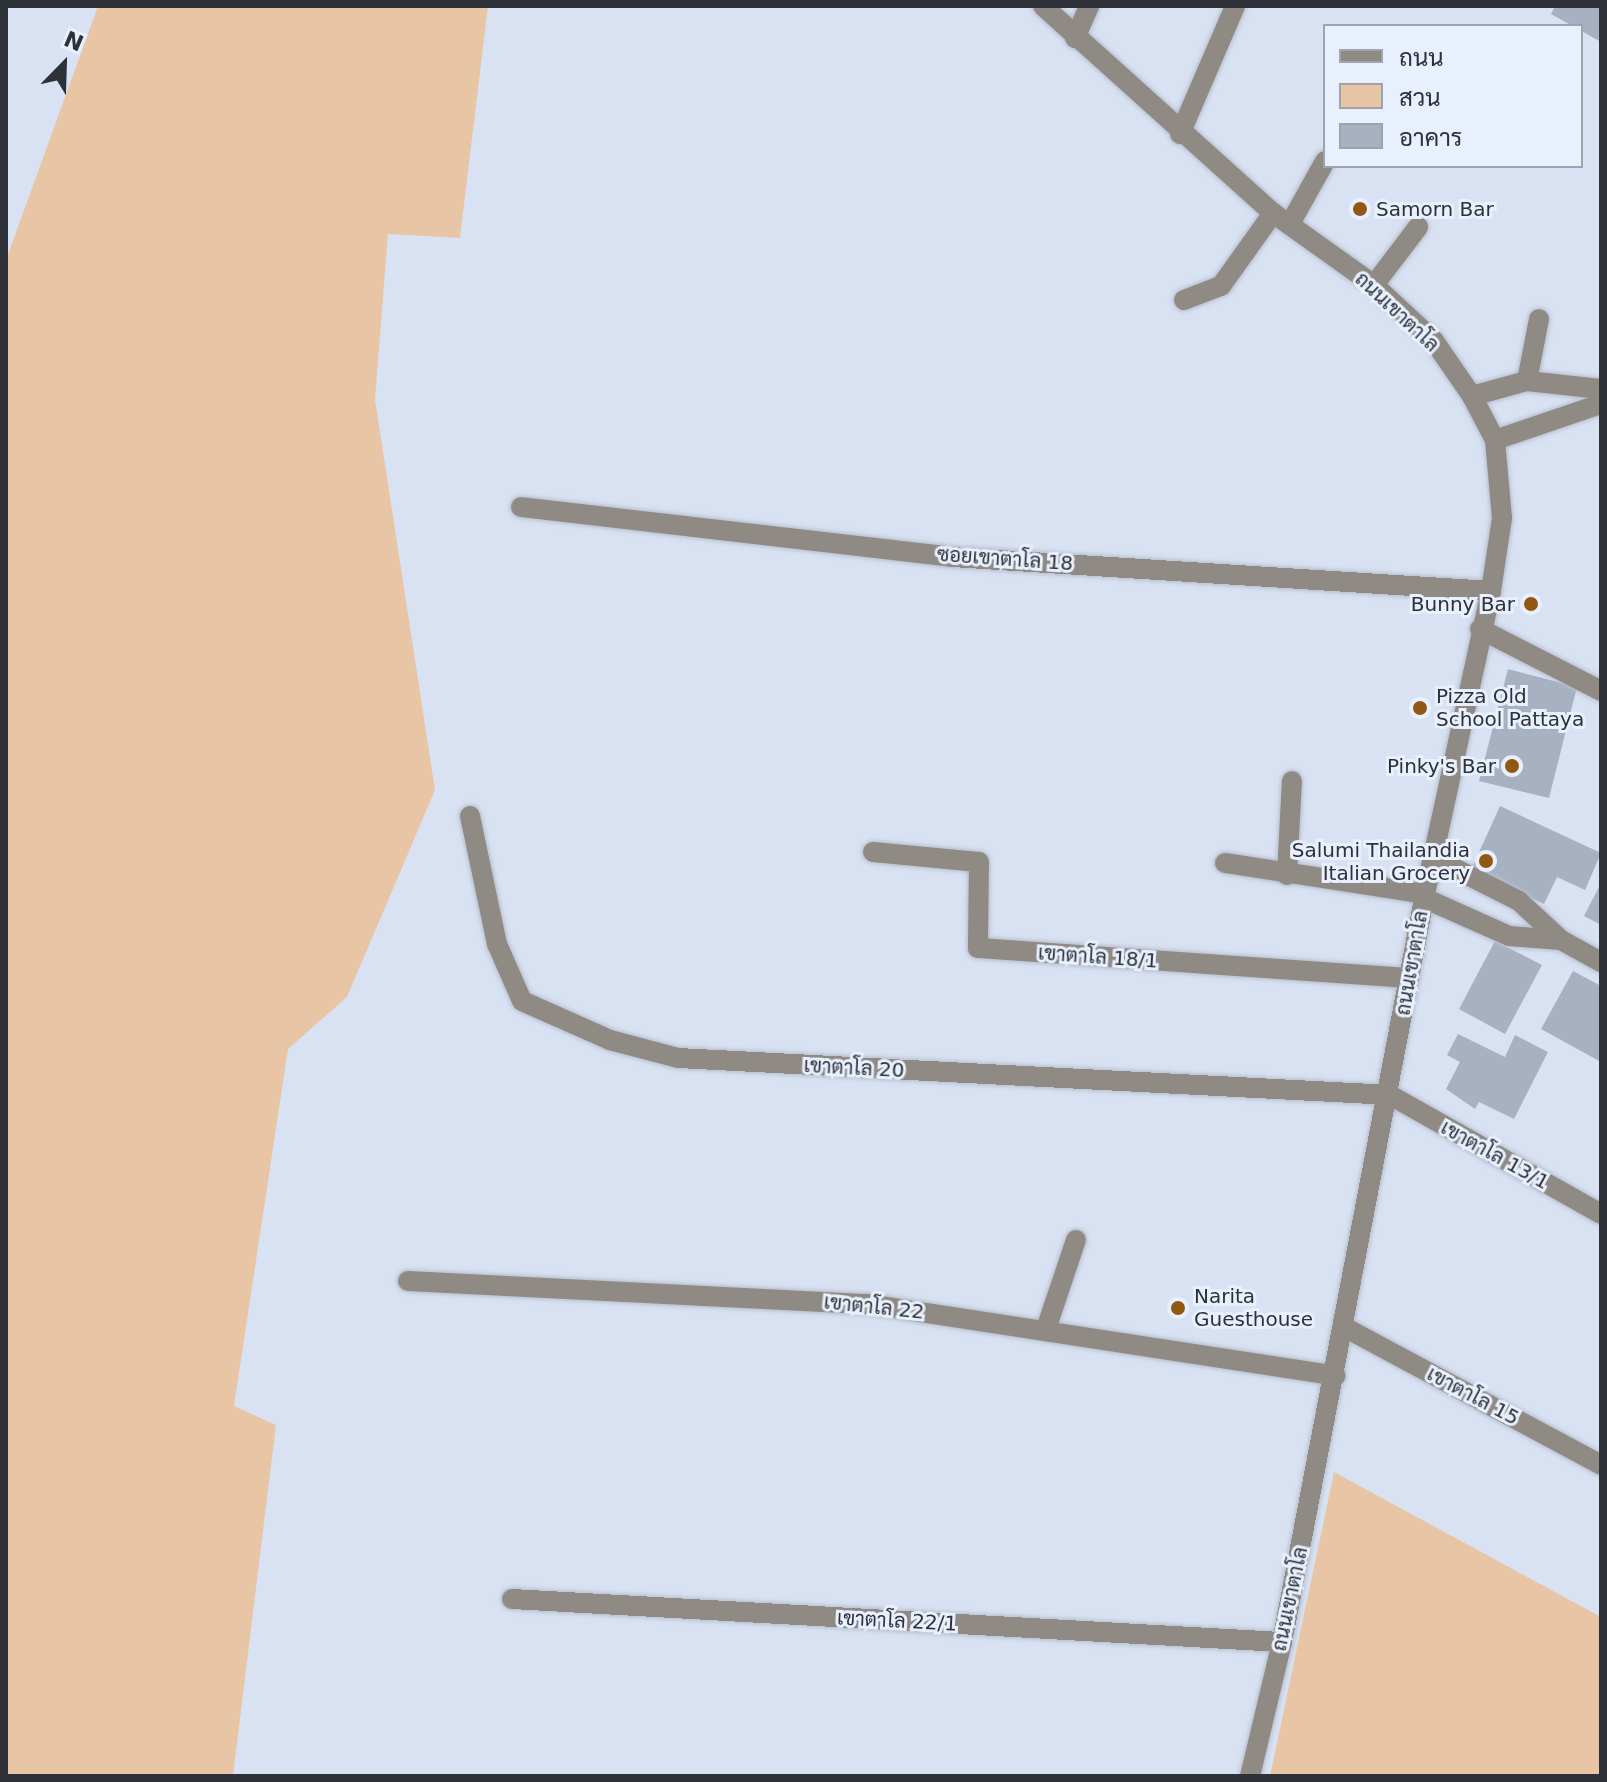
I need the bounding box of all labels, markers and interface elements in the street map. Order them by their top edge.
north arrow [24,24,104,104]
legend [1323,24,1583,168]
text: N [60,26,87,57]
text: ถนน [1399,44,1444,72]
text: สวน [1399,84,1441,112]
text: อาคาร [1399,124,1462,152]
place label: Samorn Bar [1376,197,1494,221]
marker: Samorn Bar [1351,200,1369,218]
street label: ถนนเขาตาโล [1350,267,1444,357]
street label: ซอยเขาตาโล 18 [936,542,1074,576]
place label: Bunny Bar [1411,592,1515,616]
marker: Bunny Bar [1522,595,1540,613]
place label: Pizza Old School Pattaya [1436,684,1584,731]
marker: Pizza Old School Pattaya [1411,699,1429,717]
place label: Pinky's Bar [1387,754,1496,778]
marker: Pinky's Bar [1503,757,1521,775]
place label: Salumi Thailandia Italian Grocery [1292,838,1470,885]
marker: Salumi Thailandia Italian Grocery [1477,852,1495,870]
street label: ถนนเขาตาโล [1391,909,1433,1017]
street label: เขาตาโล 18/1 [1037,941,1159,973]
street label: เขาตาโล 20 [803,1053,905,1083]
street label: เขาตาโล 13/1 [1437,1115,1553,1195]
place label: Narita Guesthouse [1194,1284,1313,1331]
street label: เขาตาโล 22 [823,1290,925,1324]
marker: Narita Guesthouse [1169,1299,1187,1317]
street label: เขาตาโล 15 [1423,1362,1523,1430]
street label: ถนนเขาตาโล [1267,1545,1313,1653]
street label: เขาตาโล 22/1 [836,1606,958,1636]

